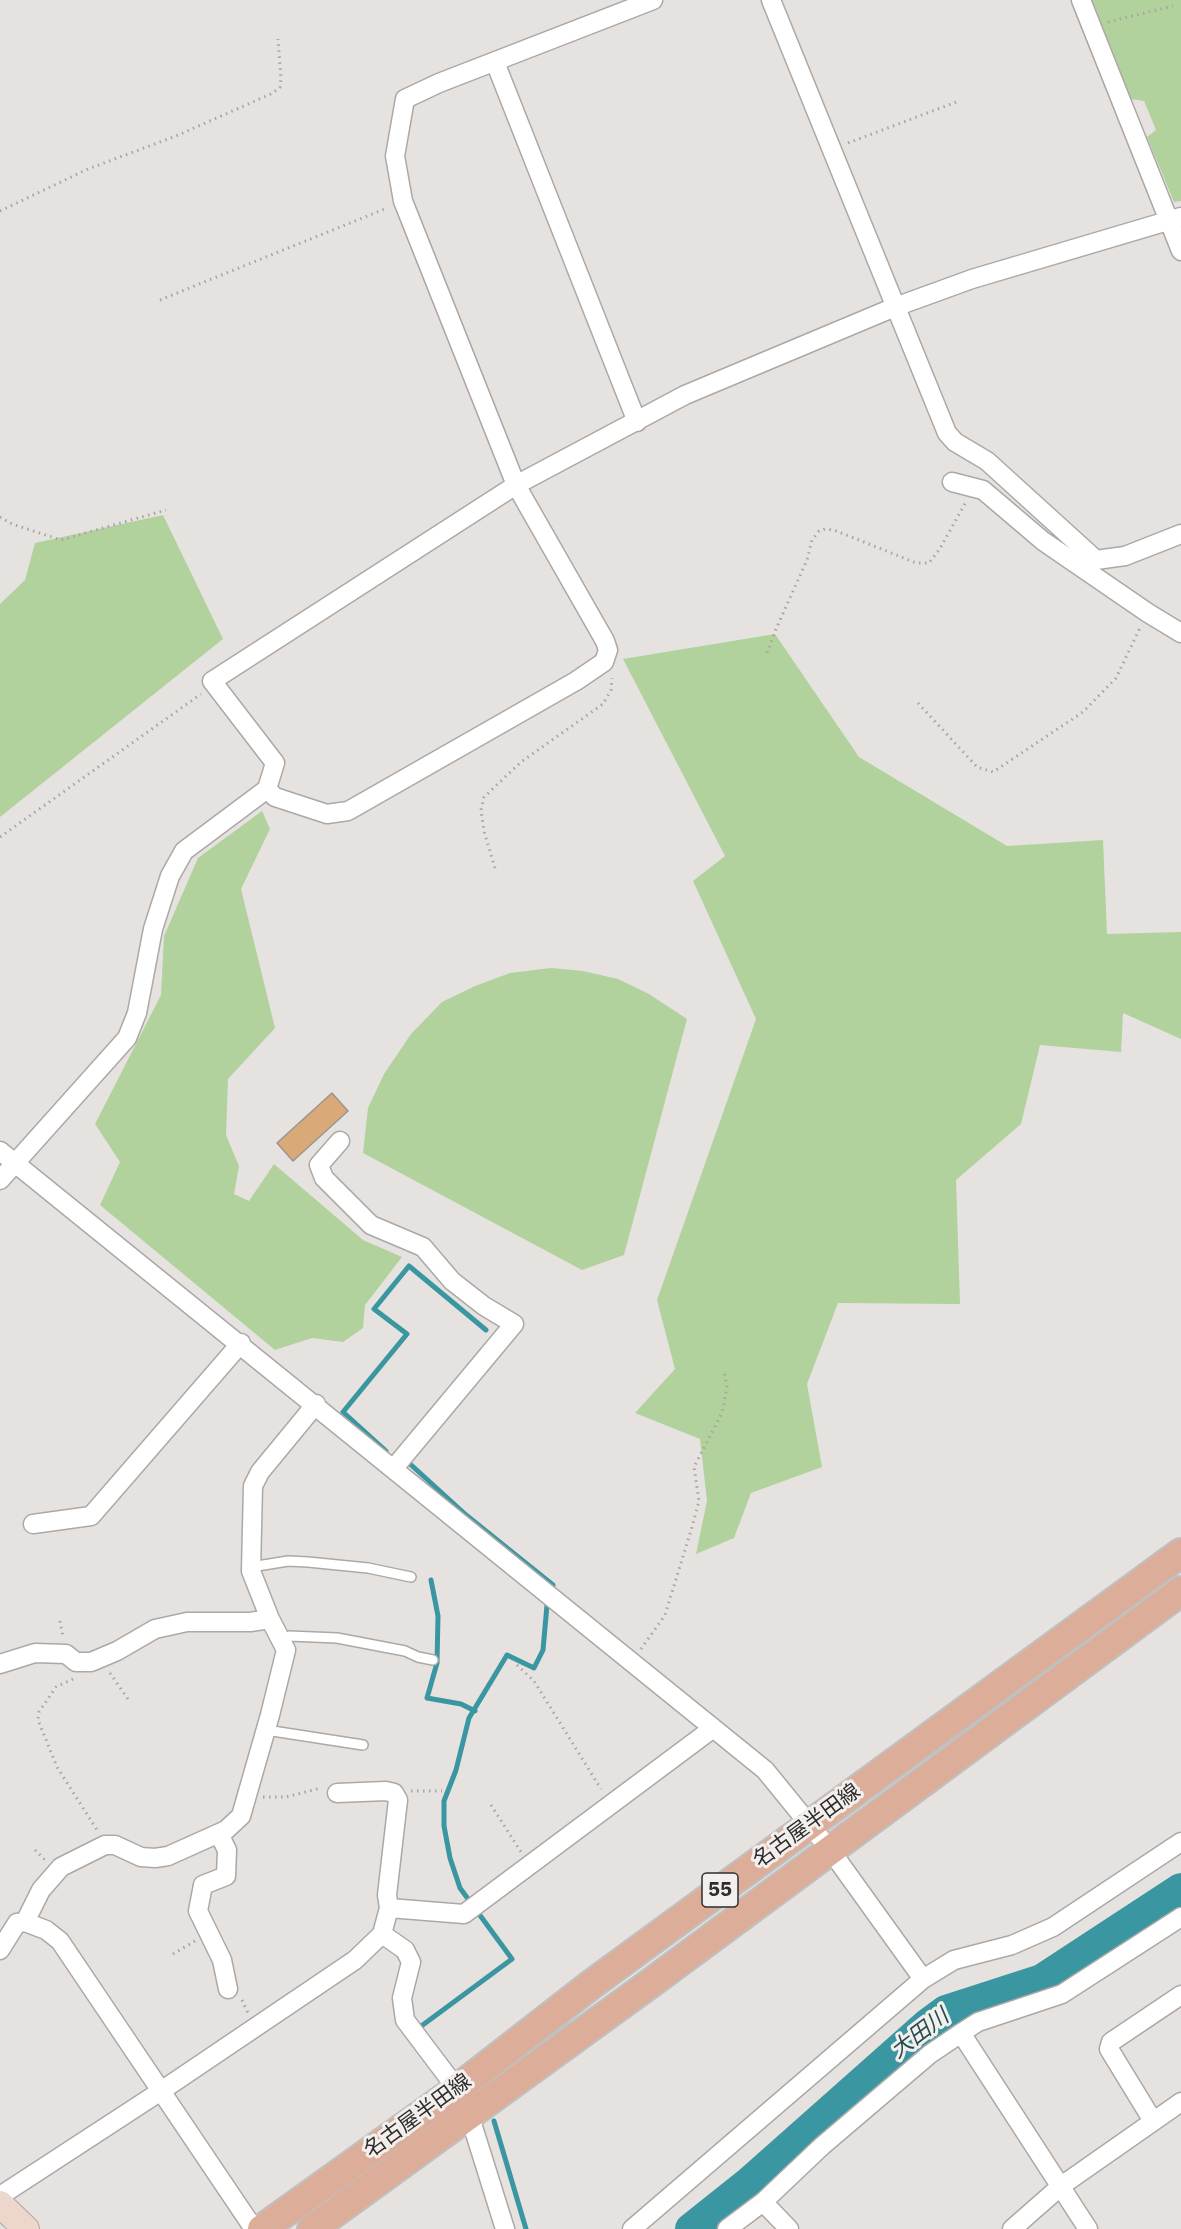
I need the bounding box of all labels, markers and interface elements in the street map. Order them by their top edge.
street label: 名古屋半田線 [749,1779,865,1873]
road number: 55 [702,1873,738,1907]
water label: 大田川 [886,2004,954,2064]
street label: 名古屋半田線 [360,2069,476,2163]

